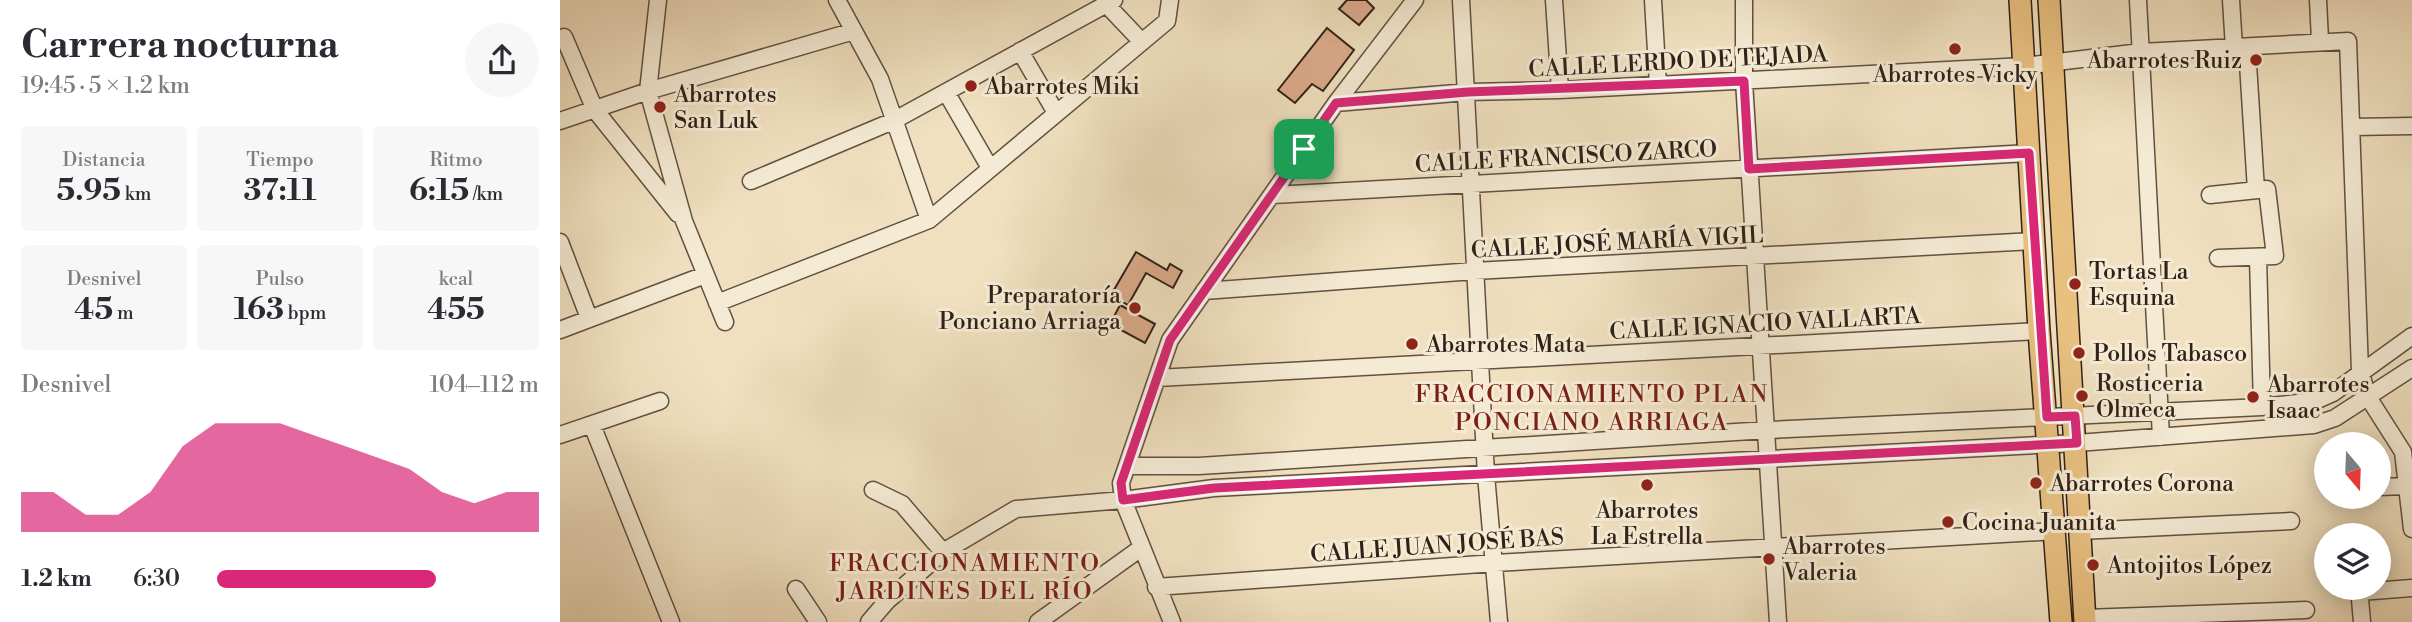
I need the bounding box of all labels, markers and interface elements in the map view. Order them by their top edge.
text: Carrera nocturna [21,22,339,69]
button: share [465,23,539,97]
street label: CALLE LERDO DE TEJADA [1528,40,1830,84]
marker: Abarrotes Vicky [1947,41,1963,57]
place label: Abarrotes Ruiz [2086,47,2242,75]
marker: Abarrotes Ruiz [2248,52,2264,68]
place label: Abarrotes Vicky [1872,61,2038,89]
text: 19:45 · 5 × 1.2 km [21,72,190,100]
place label: Abarrotes Miki [984,73,1140,101]
marker: Abarrotes Miki [963,78,979,94]
place label: Abarrotes San Luk [673,81,777,135]
marker: Abarrotes San Luk [652,99,668,115]
pin [1274,119,1334,179]
icon: arrive [1285,130,1323,168]
street label: CALLE FRANCISCO ZARCO [1414,135,1718,179]
text: Distancia [63,148,145,172]
text: Tiempo [246,148,314,172]
text: Ritmo [429,148,483,172]
text: 5.95 [57,172,121,210]
text: 37:11 [244,172,316,210]
text: 6:15 [409,172,469,210]
text: km [121,182,151,206]
text: /km [469,182,503,206]
street label: CALLE JOSÉ MARÍA VIGIL [1470,219,1764,265]
place label: Tortas La Esquina [2089,258,2189,312]
text: Desnivel [67,267,141,291]
text: Pulso [256,267,304,291]
text: kcal [439,267,473,291]
marker: Tortas La Esquina [2067,276,2083,292]
place label: Preparatoría Ponciano Arriaga [939,282,1121,336]
text: 45 [74,291,113,329]
text: 163 [234,291,284,329]
text: 455 [427,291,485,329]
marker: Preparatoría Ponciano Arriaga [1127,300,1143,316]
text: m [113,301,134,325]
text: bpm [284,301,326,325]
street label: CALLE IGNACIO VALLARTA [1609,302,1923,346]
place label: Abarrotes Mata [1425,331,1586,359]
marker: Abarrotes Mata [1404,336,1420,352]
place label: Pollos Tabasco [2093,340,2247,368]
marker: Pollos Tabasco [2071,345,2087,361]
place label: Rosticeria Olmeca [2096,370,2204,424]
text: Desnivel [21,371,111,399]
text: 104–112 m [429,371,539,399]
place label: Abarrotes Isaac [2266,371,2370,425]
district label: FRACCIONAMIENTO PLAN PONCIANO ARRIAGA [1415,380,1769,438]
marker: Rosticeria Olmeca [2074,388,2090,404]
marker: Abarrotes Isaac [2245,389,2261,405]
north arrow [2314,432,2390,509]
map controls [2314,432,2391,600]
place label: Abarrotes Corona [2049,470,2234,498]
marker: Abarrotes Corona [2028,475,2044,491]
marker: Abarrotes La Estrella [1639,477,1655,493]
place label: Abarrotes La Estrella [1591,497,1704,551]
place label: Cocina Juanita [1962,509,2116,537]
marker: Cocina Juanita [1940,514,1956,530]
street label: CALLE JUAN JOSÉ BAS [1309,521,1565,569]
button: layers [2314,523,2391,600]
place label: Abarrotes Valeria [1782,533,1886,587]
district label: FRACCIONAMIENTO JARDINES DEL RÍO [829,549,1101,607]
marker: Abarrotes Valeria [1761,551,1777,567]
place label: Antojitos López [2106,552,2272,580]
marker: Antojitos López [2085,557,2101,573]
text: 1.2 km [21,565,92,593]
text: 6:30 [133,565,180,593]

